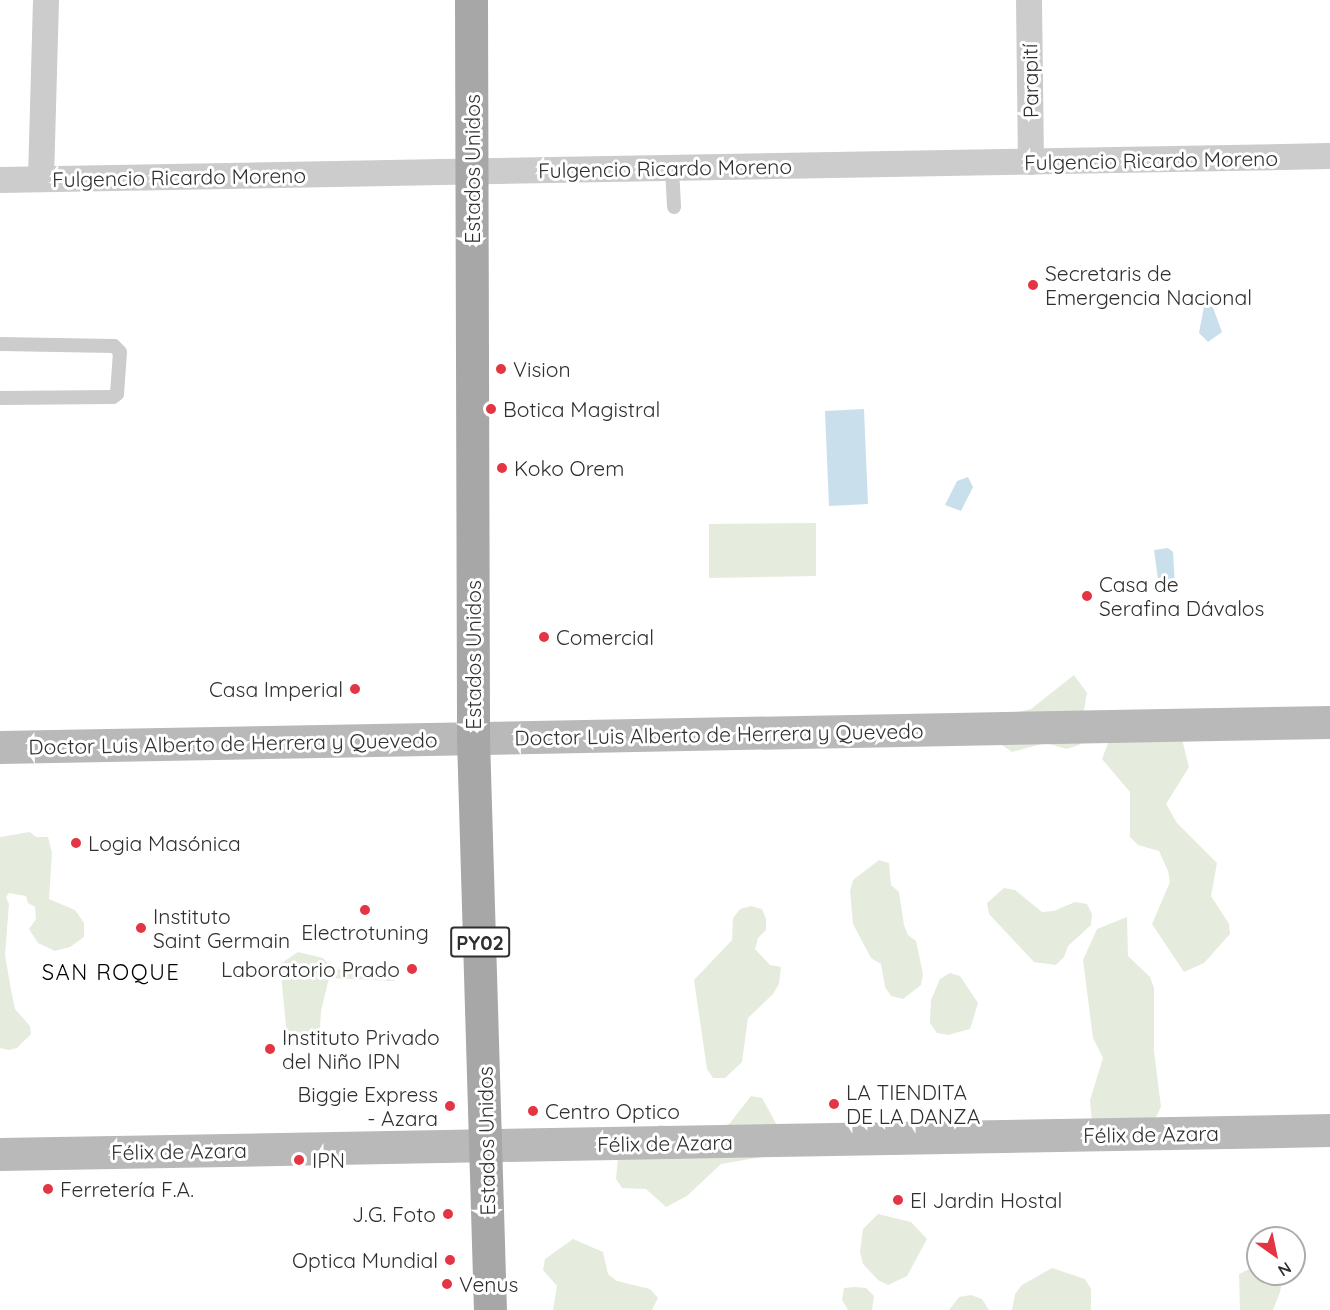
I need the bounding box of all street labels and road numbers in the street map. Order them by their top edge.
street label: Parapití [1017,44,1043,118]
street label: Estados Unidos [459,94,485,244]
street label: Fulgencio Ricardo Moreno [1024,145,1278,175]
street label: Fulgencio Ricardo Moreno [538,153,792,183]
street label: Fulgencio Ricardo Moreno [52,162,306,192]
street label: Estados Unidos [460,580,486,730]
street label: Doctor Luis Alberto de Herrera y Quevedo [514,718,924,750]
street label: Doctor Luis Alberto de Herrera y Quevedo [28,727,438,759]
road number: PY02 [450,925,510,959]
street label: Estados Unidos [472,1066,500,1216]
street label: Félix de Azara [1083,1120,1219,1148]
street label: Félix de Azara [597,1129,733,1157]
street label: Félix de Azara [111,1137,247,1165]

